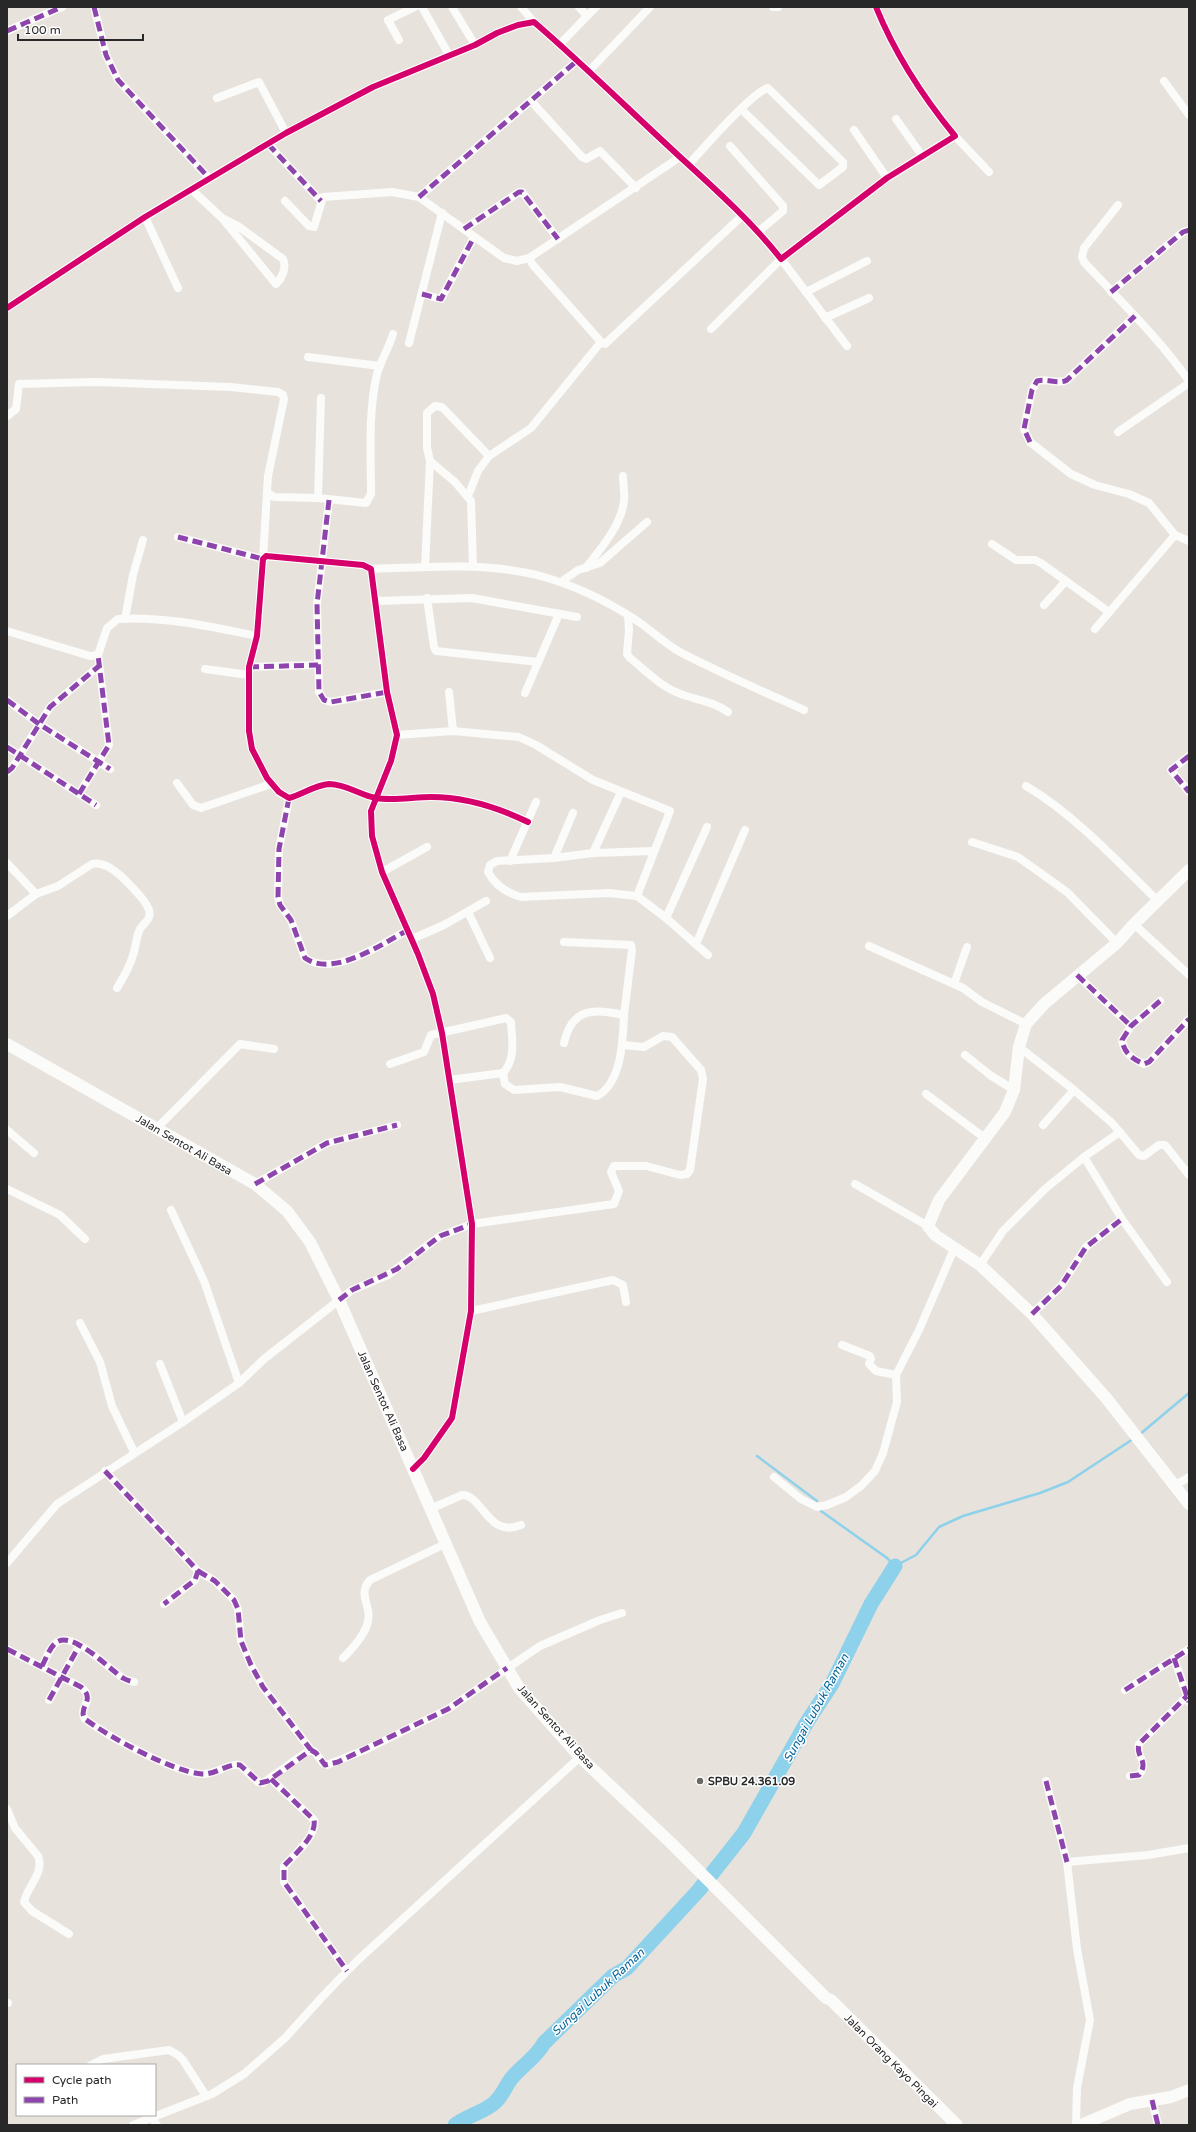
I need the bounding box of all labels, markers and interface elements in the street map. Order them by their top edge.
scale bar [18,16,143,42]
text: 100 m [24,23,61,37]
street label: Jalan Sentot Ali Basa [134,1112,234,1178]
street label: Jalan Sentot Ali Basa [355,1349,411,1453]
water label: Sungai Lubuk Raman [780,1651,852,1765]
street label: Jalan Sentot Ali Basa [515,1682,597,1772]
place label: SPBU 24.361.09 [708,1775,795,1788]
marker: SPBU 24.361.09 [695,1776,705,1786]
water label: Sungai Lubuk Raman [549,1945,648,2039]
street label: Jalan Orang Kayo Pingai [842,2012,940,2110]
legend [16,2064,156,2116]
text: Cycle path [52,2073,111,2087]
text: Path [52,2093,78,2107]

